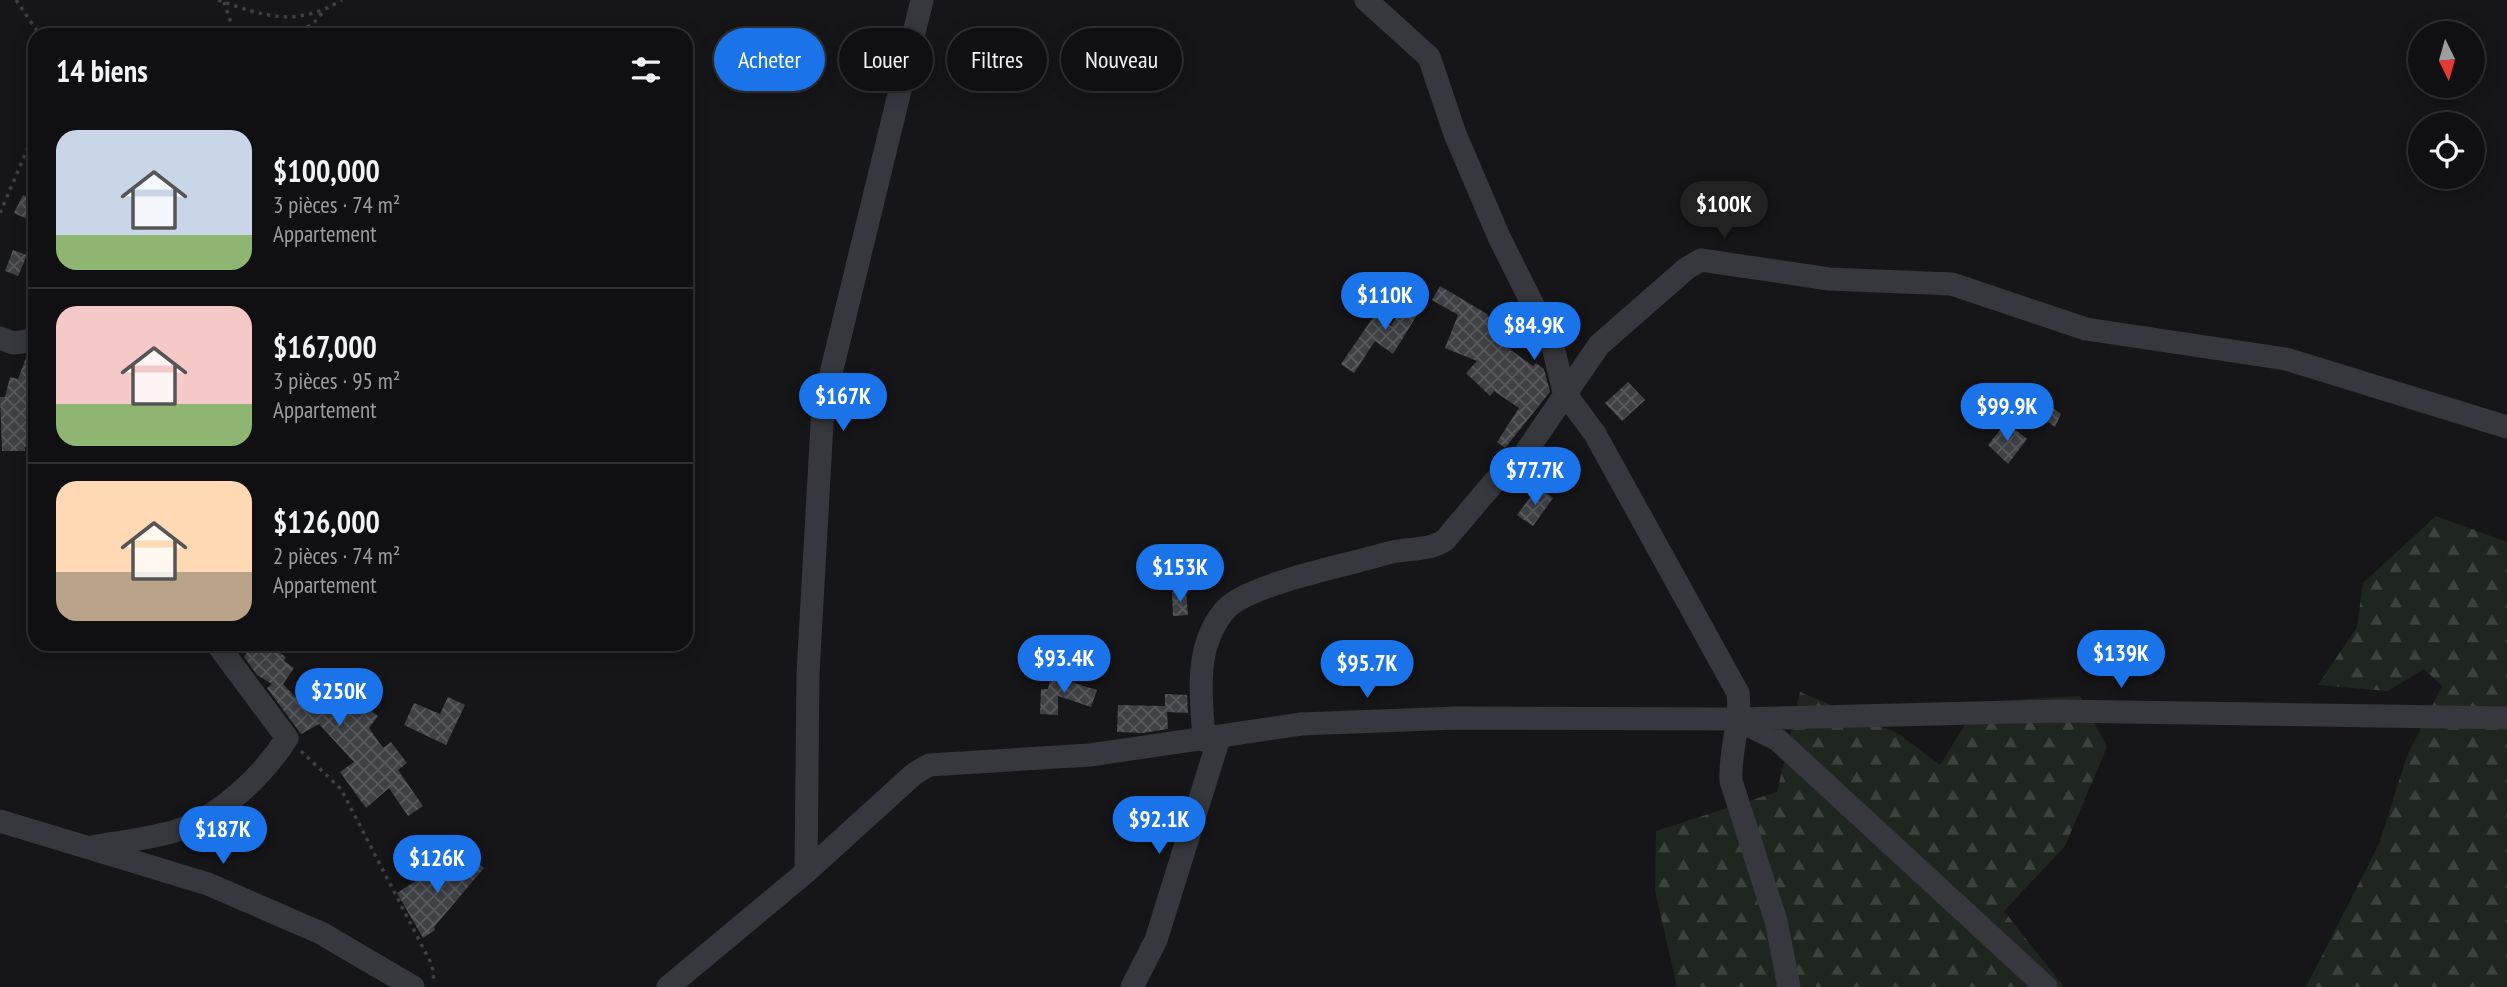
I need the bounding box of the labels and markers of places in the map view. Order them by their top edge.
pin: $100K [1675,182,1773,241]
pin: $110K [1336,272,1434,332]
pin: $84.9K [1477,302,1591,362]
pin: $167K [794,374,892,433]
pin: $99.9K [1950,384,2064,443]
pin: $77.7K [1478,448,1592,507]
pin: $153K [1131,544,1229,604]
pin: $139K [2072,630,2170,690]
pin: $93.4K [1007,636,1121,695]
pin: $95.7K [1310,640,1424,700]
pin: $250K [290,668,388,728]
pin: $92.1K [1102,796,1216,856]
pin: $187K [174,806,272,866]
pin: $126K [388,836,486,895]

